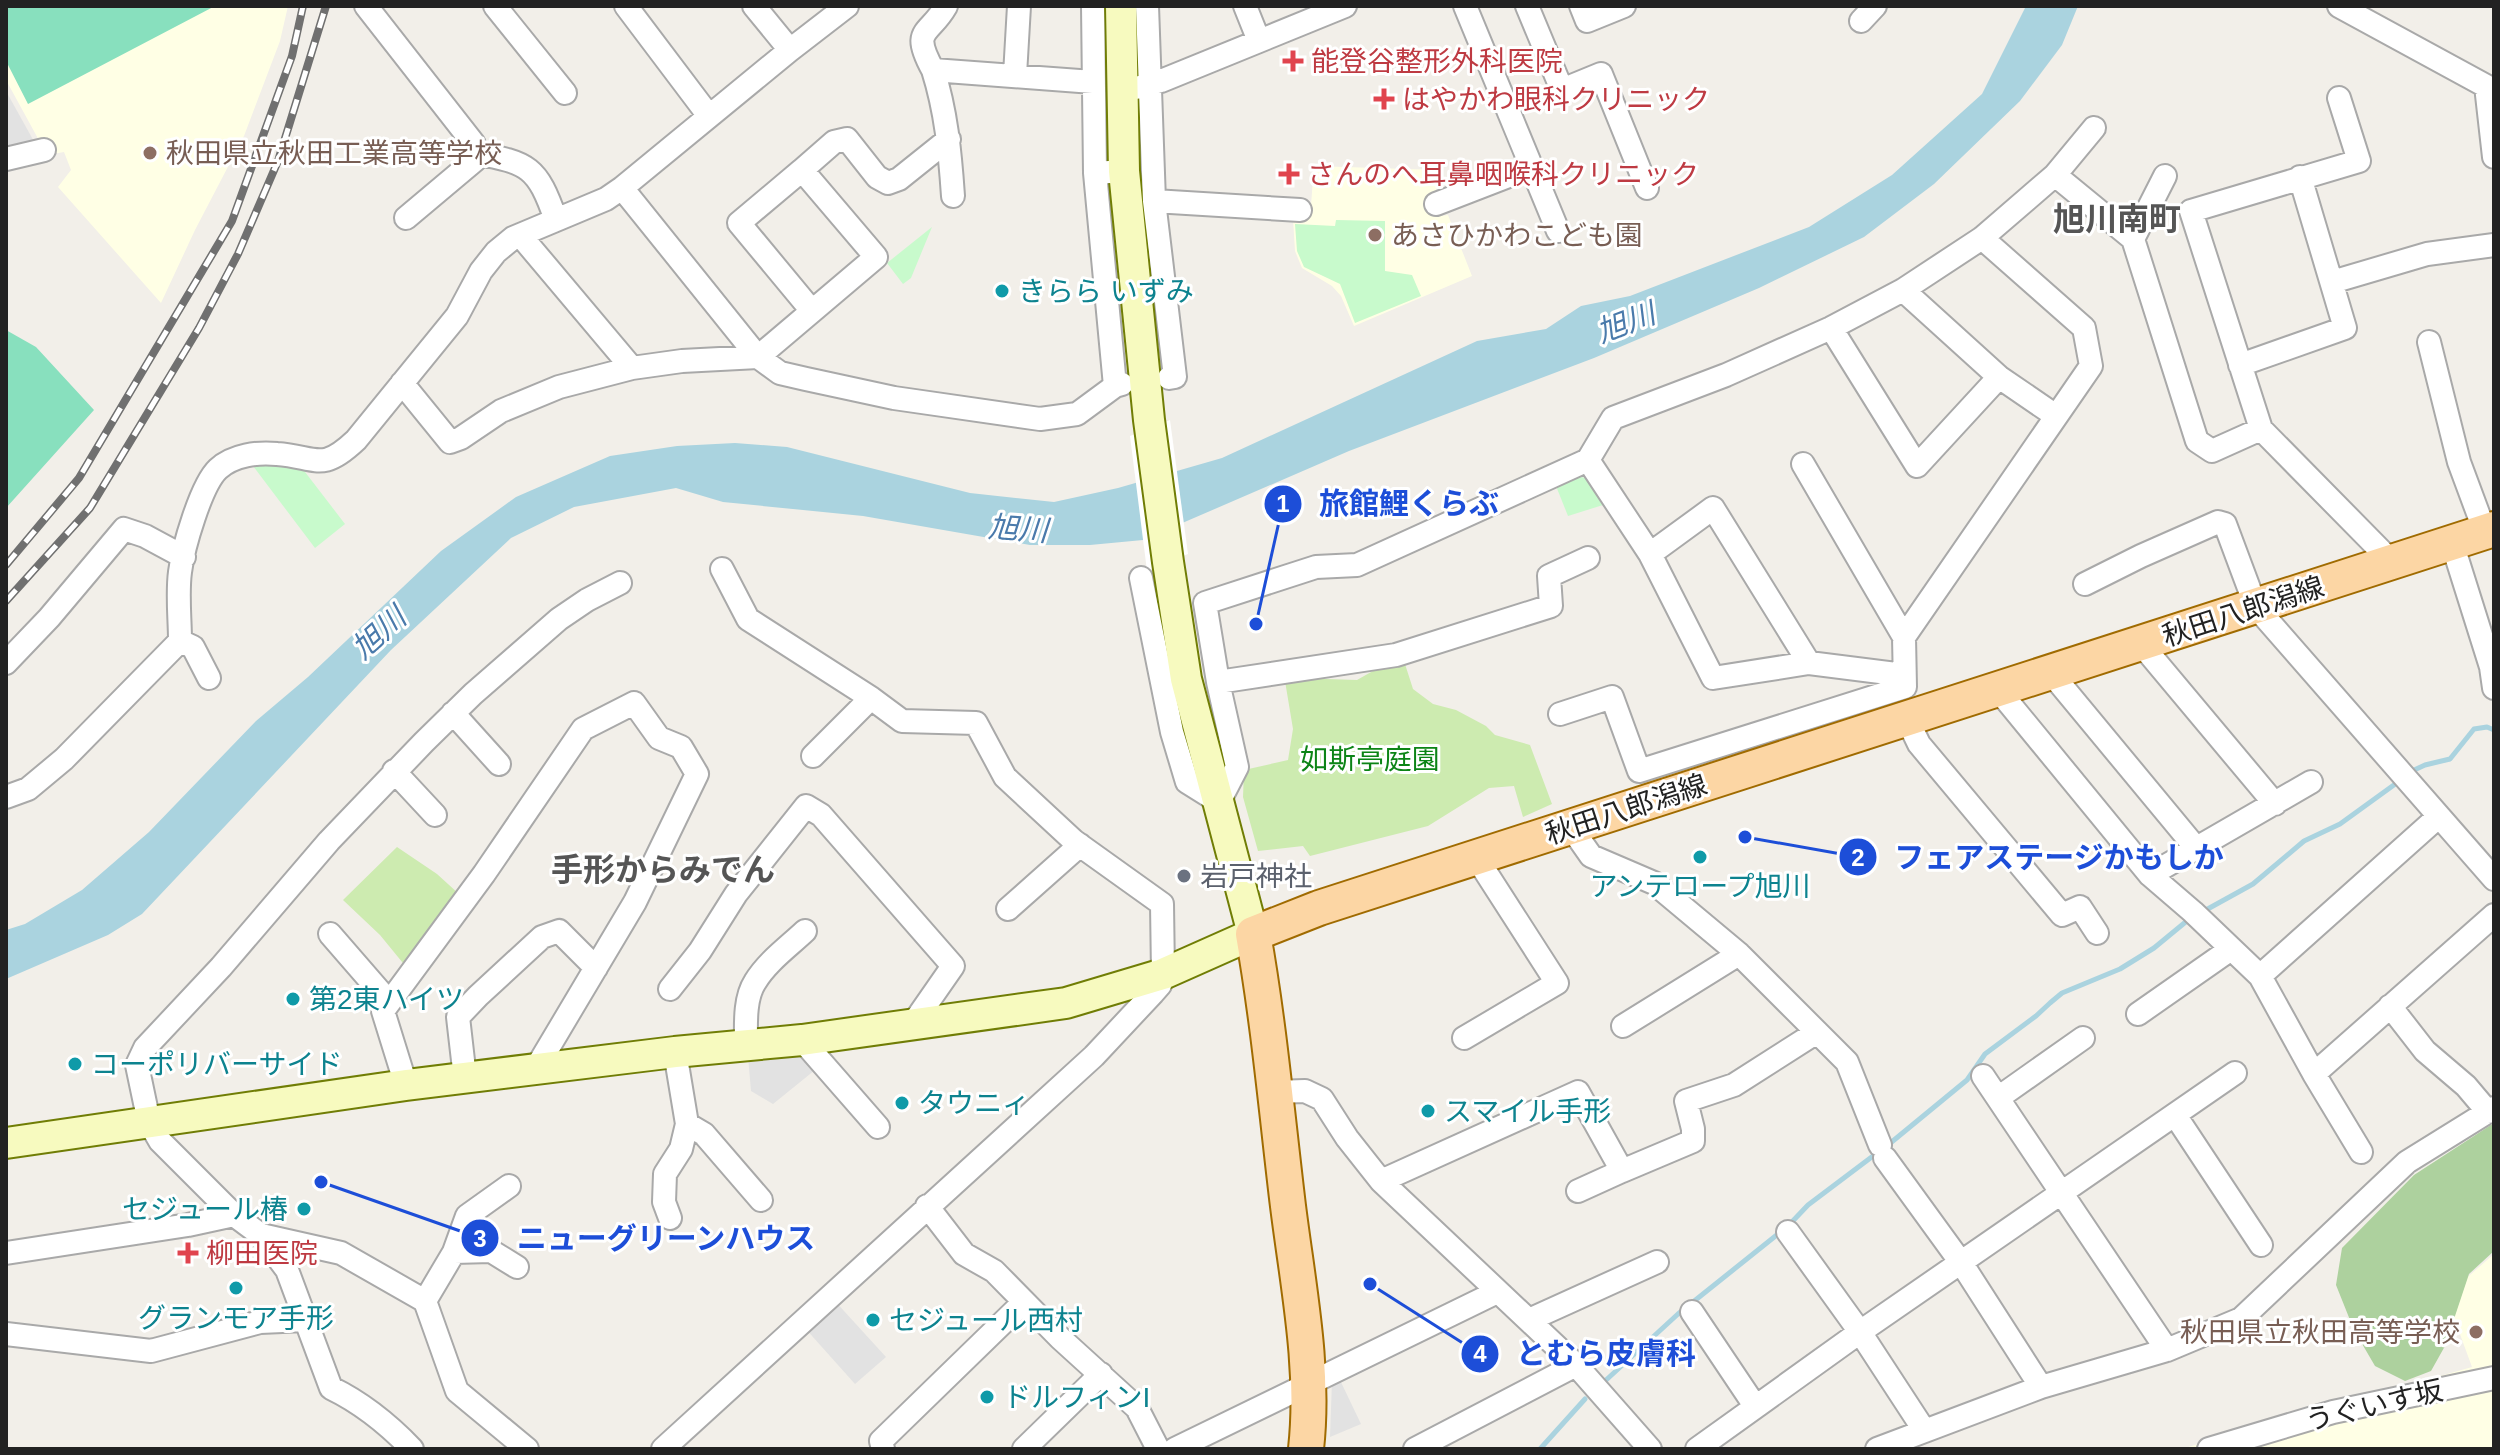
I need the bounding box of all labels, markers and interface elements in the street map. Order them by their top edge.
place label: 能登谷整形外科医院 [1311,46,1563,77]
marker: 能登谷整形外科医院 [1282,50,1304,72]
place label: はやかわ眼科クリニック [1402,84,1710,115]
marker: はやかわ眼科クリニック [1373,88,1395,110]
place label: 秋田県立秋田工業高等学校 [166,138,502,169]
marker: 秋田県立秋田工業高等学校 [141,144,159,162]
place label: さんのへ耳鼻咽喉科クリニック [1307,159,1699,190]
marker: さんのへ耳鼻咽喉科クリニック [1278,163,1300,185]
district label: 旭川南町 [2053,201,2181,237]
place label: あさひかわこども園 [1391,220,1643,251]
marker: あさひかわこども園 [1366,226,1384,244]
place label: きらら いずみ [1018,276,1194,307]
marker: きらら いずみ [993,282,1011,300]
water label: 旭川 [1592,295,1663,349]
callout: 旅館鯉くらぶ [1263,477,1515,531]
text: 旅館鯉くらぶ [1319,487,1499,520]
text: 1 [1276,490,1290,517]
water label: 旭川 [987,510,1052,547]
street label: 秋田八郎潟線 [2158,571,2328,652]
water label: 旭川 [345,598,414,665]
park label: 如斯亭庭園 [1300,744,1440,775]
street label: 秋田八郎潟線 [1541,769,1711,850]
callout: フェアステージかもしか [1838,830,2240,884]
text: フェアステージかもしか [1894,841,2224,874]
text: 2 [1851,844,1865,871]
marker: アンテロープ旭川 [1691,848,1709,866]
district label: 手形からみでん [551,852,775,888]
place label: 岩戸神社 [1200,861,1312,892]
marker: 岩戸神社 [1175,867,1193,885]
place label: アンテロープ旭川 [1589,871,1811,902]
place label: 第2東ハイツ [309,984,464,1015]
marker: 第2東ハイツ [284,990,302,1008]
place label: コーポリバーサイド [91,1049,342,1080]
marker: コーポリバーサイド [66,1055,84,1073]
place label: タウニィ [918,1088,1030,1119]
marker: タウニィ [893,1094,911,1112]
place label: スマイル手形 [1444,1096,1611,1127]
marker: スマイル手形 [1419,1102,1437,1120]
place label: セジュール椿 [122,1194,288,1225]
marker: セジュール椿 [295,1200,313,1218]
callout: ニューグリーンハウス [460,1211,832,1265]
text: ニューグリーンハウス [517,1222,815,1255]
text: 3 [473,1225,487,1252]
place label: 柳田医院 [206,1238,318,1269]
marker: 柳田医院 [177,1242,199,1264]
marker: グランモア手形 [227,1279,245,1297]
place label: グランモア手形 [138,1303,334,1334]
place label: セジュール西村 [889,1305,1083,1336]
marker: セジュール西村 [864,1311,882,1329]
place label: 秋田県立秋田高等学校 [2180,1317,2460,1348]
marker: 秋田県立秋田高等学校 [2467,1323,2485,1341]
callout: とむら皮膚科 [1460,1327,1712,1381]
text: とむら皮膚科 [1516,1337,1696,1370]
text: 4 [1473,1340,1487,1367]
street label: うぐいす坂 [2302,1375,2446,1436]
place label: ドルフィンI [1003,1382,1150,1413]
marker: ドルフィンI [978,1388,996,1406]

